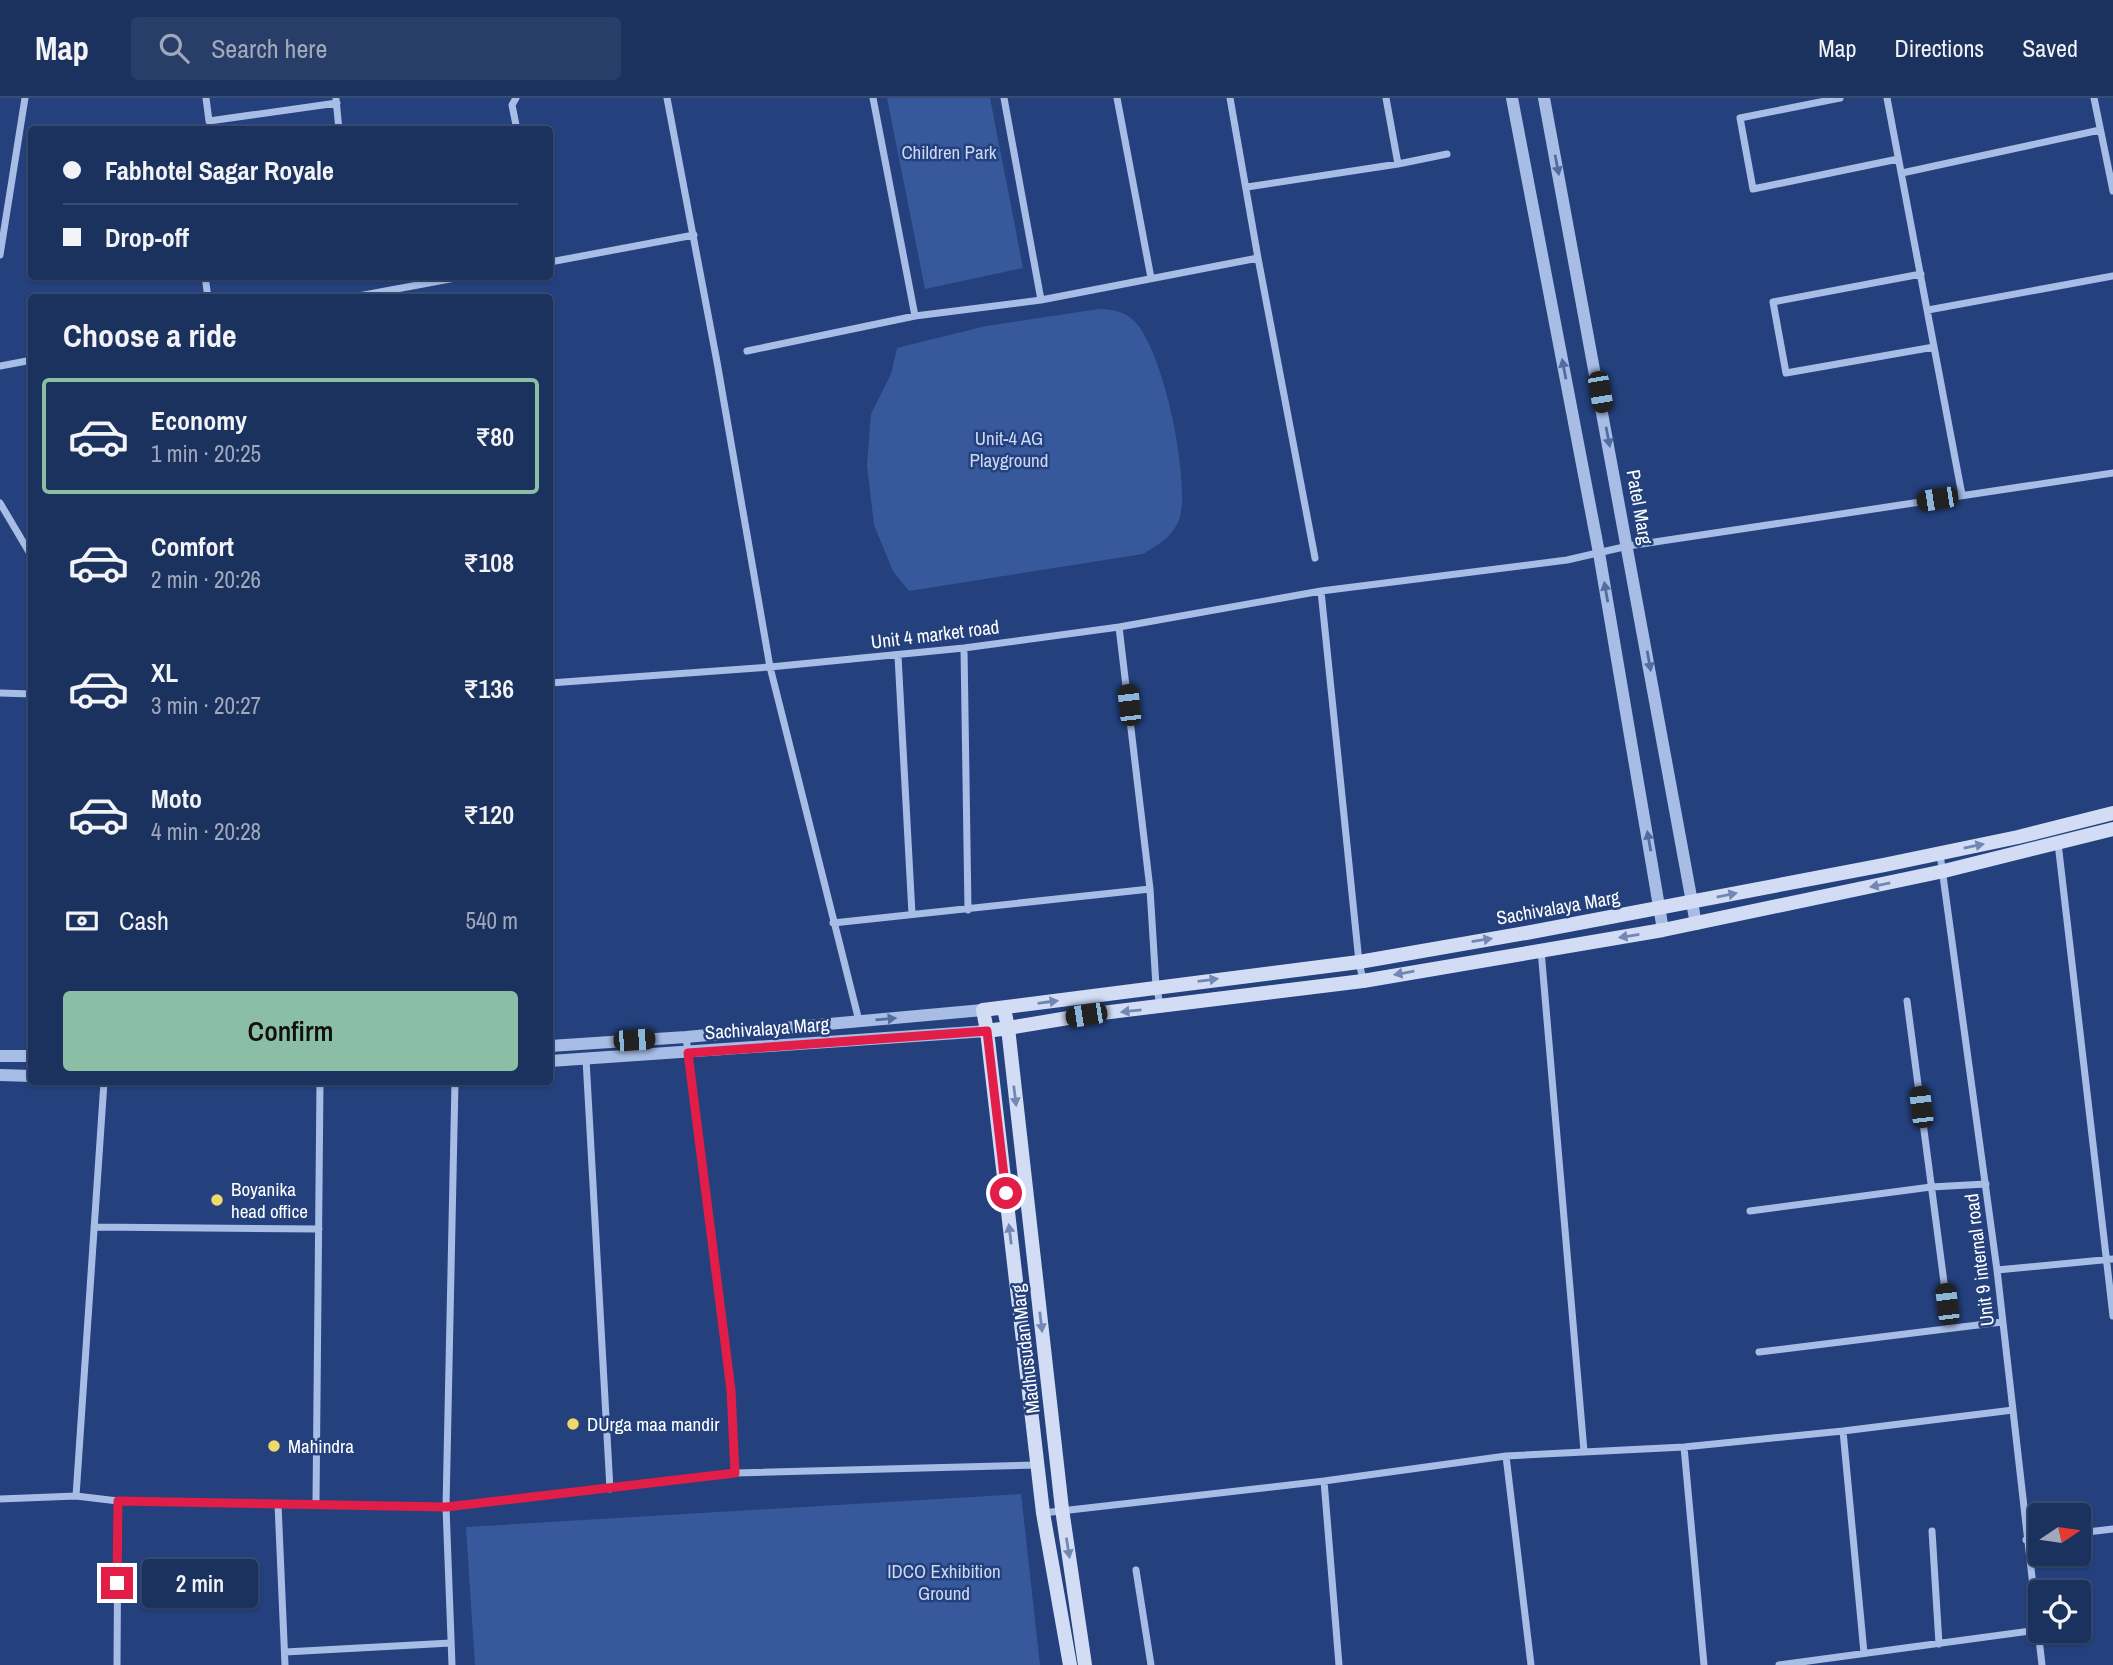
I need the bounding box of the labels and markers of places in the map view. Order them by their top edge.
place label: Boyanika head office [231,1176,308,1224]
marker: Boyanika head office [209,1192,225,1208]
place label: DUrga maa mandir [587,1411,720,1437]
marker: DUrga maa mandir [565,1416,581,1432]
place label: Mahindra [288,1433,354,1459]
marker: Mahindra [266,1438,282,1454]

